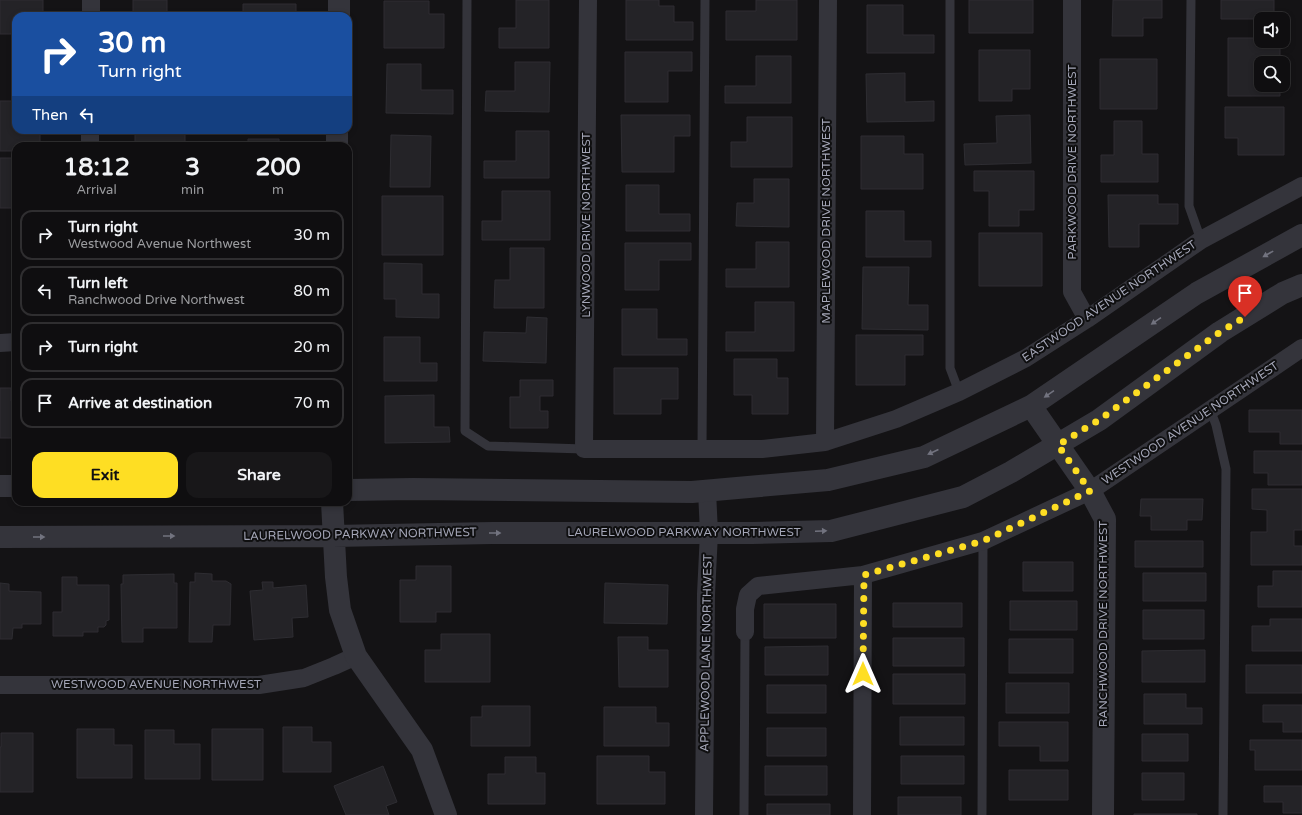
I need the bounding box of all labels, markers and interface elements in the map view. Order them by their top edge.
map controls [1254,12,1290,92]
button: sound [1254,12,1290,48]
text: 30 m [98,26,166,60]
icon: right [32,28,84,80]
button: search [1254,56,1290,92]
text: Turn right [98,60,182,82]
street label: PARKWOOD DRIVE NORTHWEST [1065,64,1079,260]
icon: left [76,104,98,126]
text: Then [32,106,68,124]
street label: MAPLEWOOD DRIVE NORTHWEST [819,118,833,324]
street label: LYNWOOD DRIVE NORTHWEST [579,132,593,318]
text: 18:12 [63,153,130,182]
text: 3 [185,153,200,182]
text: 200 [255,153,301,182]
text: Arrival [76,182,117,198]
text: min [181,182,204,198]
text: m [272,182,284,198]
text: Turn right [68,218,138,236]
icon: right [34,224,56,246]
text: 30 m [293,226,330,244]
text: Westwood Avenue Northwest [68,236,251,252]
street label: EASTWOOD AVENUE NORTHWEST [1019,237,1199,365]
one-way arrow [1262,251,1274,257]
text: Turn left [68,274,128,292]
pin [1228,276,1262,317]
icon: left [34,280,56,302]
text: 80 m [293,282,330,300]
icon: arrive [1234,282,1256,304]
text: Ranchwood Drive Northwest [68,292,245,308]
one-way arrow [1151,317,1162,325]
icon: right [34,336,56,358]
text: Turn right [68,338,138,356]
text: 20 m [293,338,330,356]
street label: WESTWOOD AVENUE NORTHWEST [1099,358,1282,488]
one-way arrow [1044,390,1054,398]
icon: arrive [34,392,56,414]
text: Arrive at destination [68,394,212,412]
text: 70 m [293,394,330,412]
one-way arrow [927,449,939,455]
button: Exit [32,452,178,498]
button: Share [186,452,332,498]
street label: RANCHWOOD DRIVE NORTHWEST [1096,520,1110,727]
street label: LAURELWOOD PARKWAY NORTHWEST [243,525,478,543]
street label: LAURELWOOD PARKWAY NORTHWEST [567,525,801,539]
one-way arrow [815,528,828,534]
one-way arrow [489,530,502,536]
one-way arrow [163,533,176,539]
one-way arrow [33,534,46,540]
street label: APPLEWOOD LANE NORTHWEST [697,553,715,752]
position arrow [842,653,884,695]
street label: WESTWOOD AVENUE NORTHWEST [51,677,262,691]

